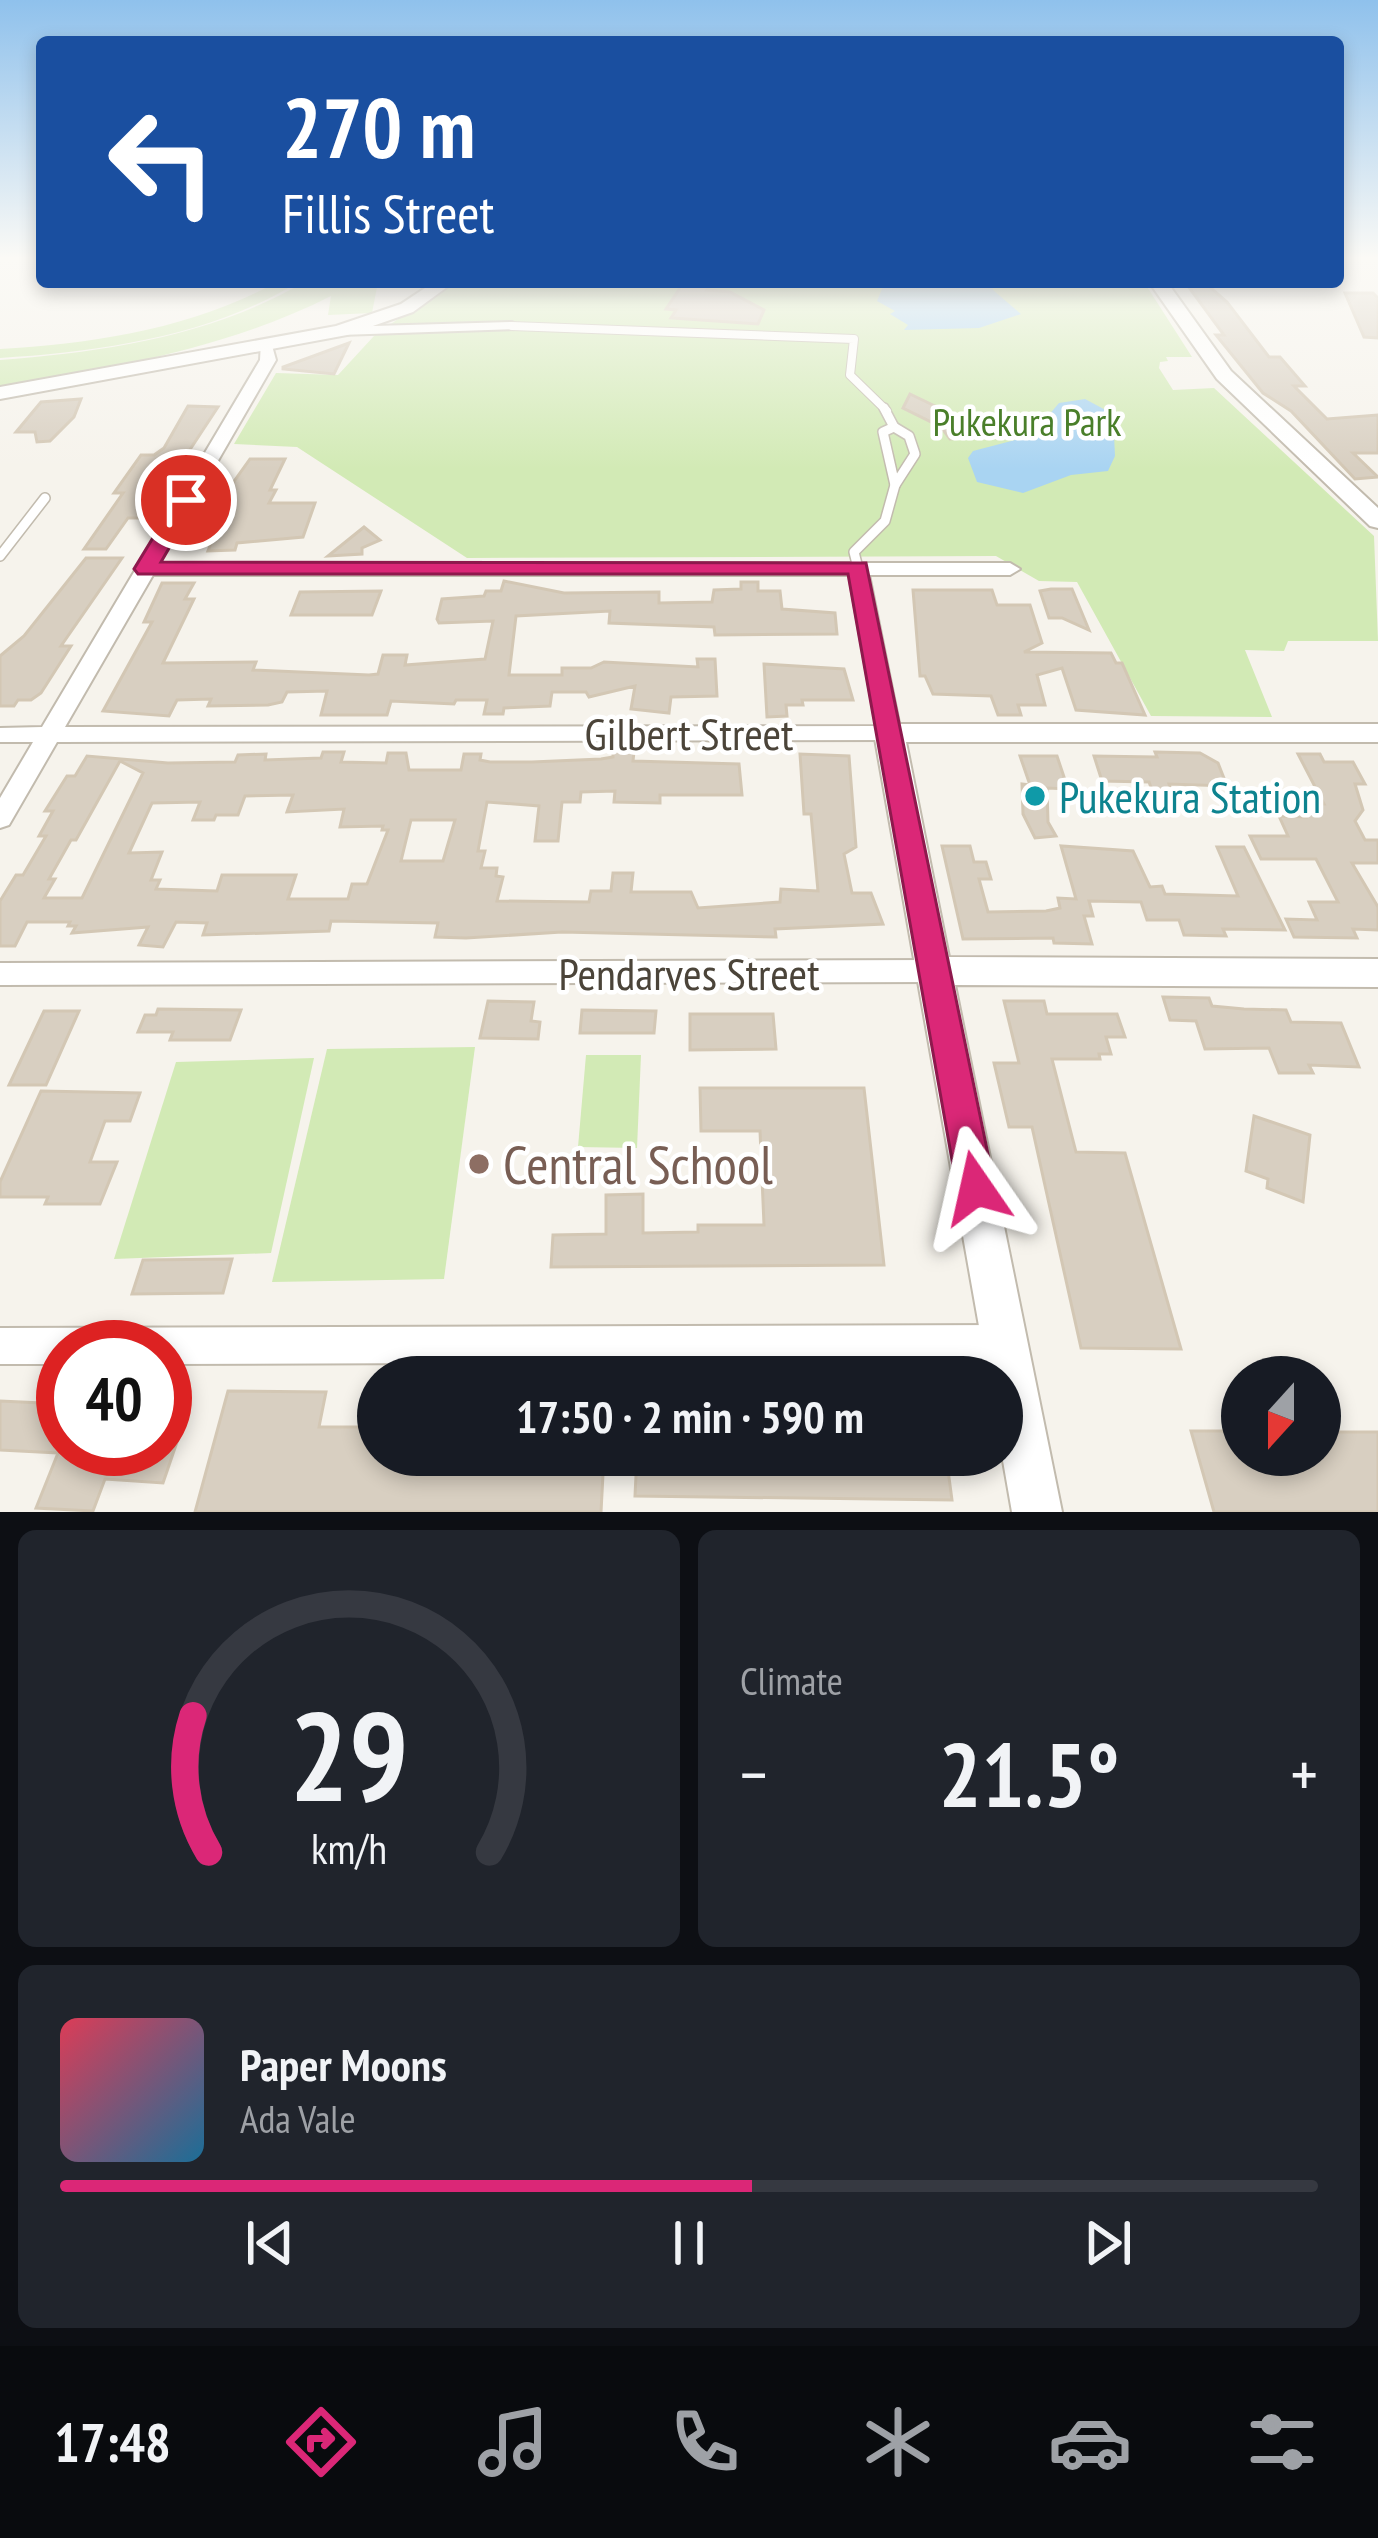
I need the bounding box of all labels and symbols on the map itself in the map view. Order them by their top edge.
park label: Pukekura Park [933,396,1121,447]
pin [135,449,237,551]
street label: Gilbert Street [585,704,794,762]
place label: Pukekura Station [1059,767,1321,825]
marker: Pukekura Station [1022,783,1048,809]
street label: Pendarves Street [558,944,820,1002]
position arrow [913,1125,1039,1251]
place label: Central School [503,1129,773,1199]
marker: Central School [466,1151,492,1177]
speed limit sign: 40 [36,1320,192,1476]
north arrow [1221,1356,1341,1476]

